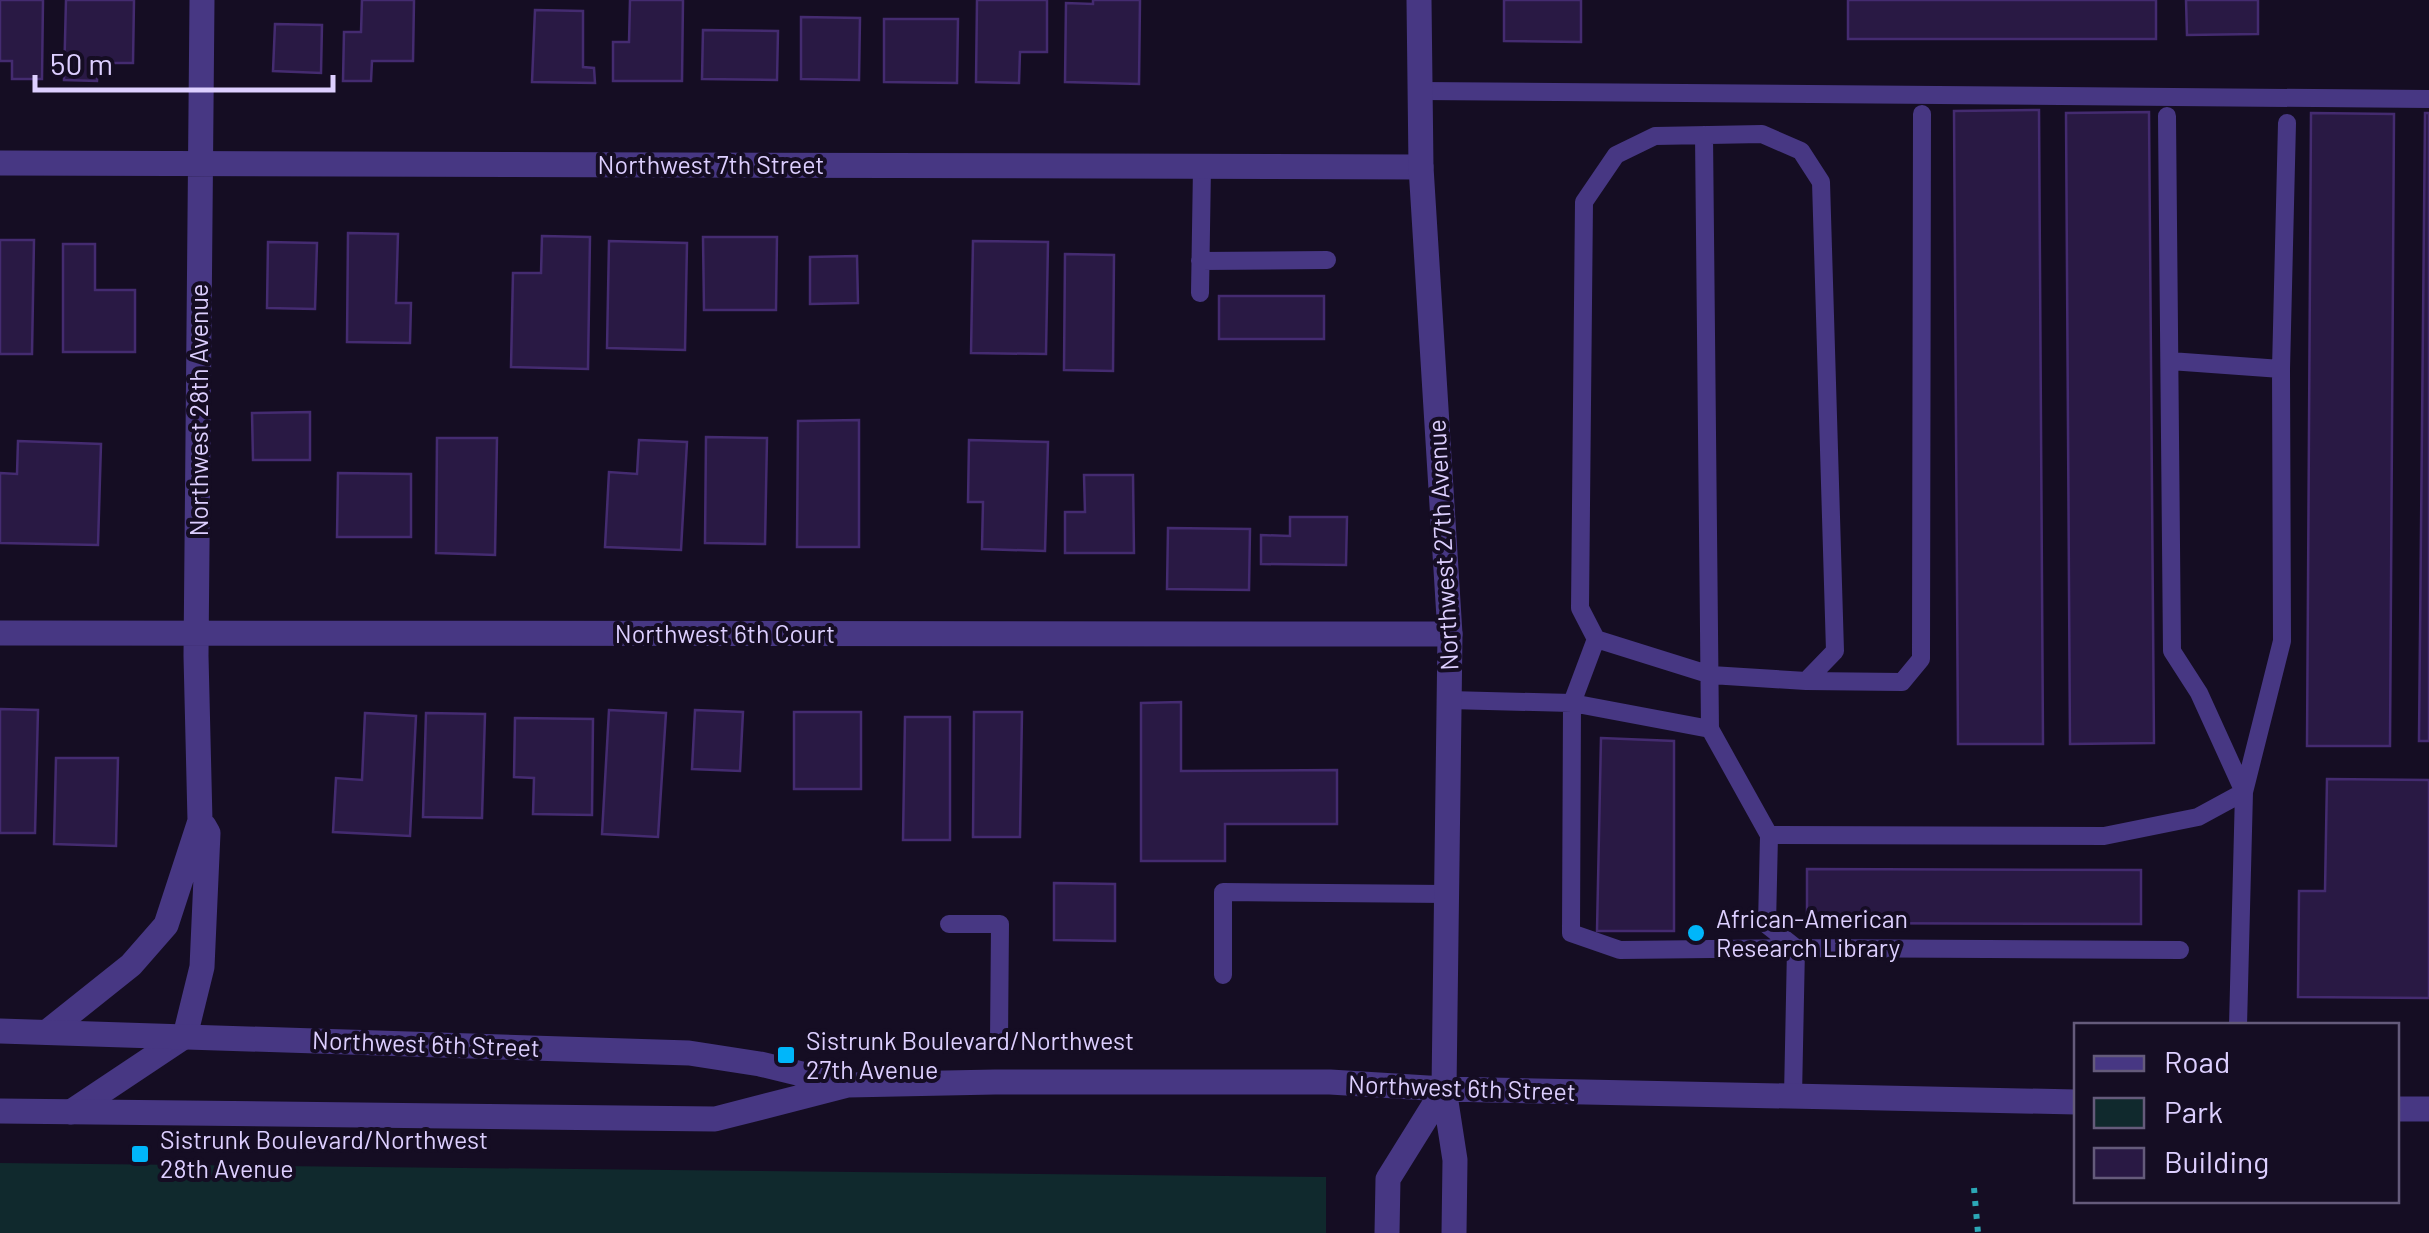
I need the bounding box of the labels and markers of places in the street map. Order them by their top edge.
place label: African-American Research Library [1716,903,1908,962]
marker: African-American Research Library [1685,922,1707,944]
place label: Sistrunk Boulevard/Northwest 27th Avenue [806,1025,1134,1084]
marker: Sistrunk Boulevard/Northwest 27th Avenue [775,1044,797,1066]
place label: Sistrunk Boulevard/Northwest 28th Avenue [160,1124,488,1183]
marker: Sistrunk Boulevard/Northwest 28th Avenue [129,1143,151,1165]

